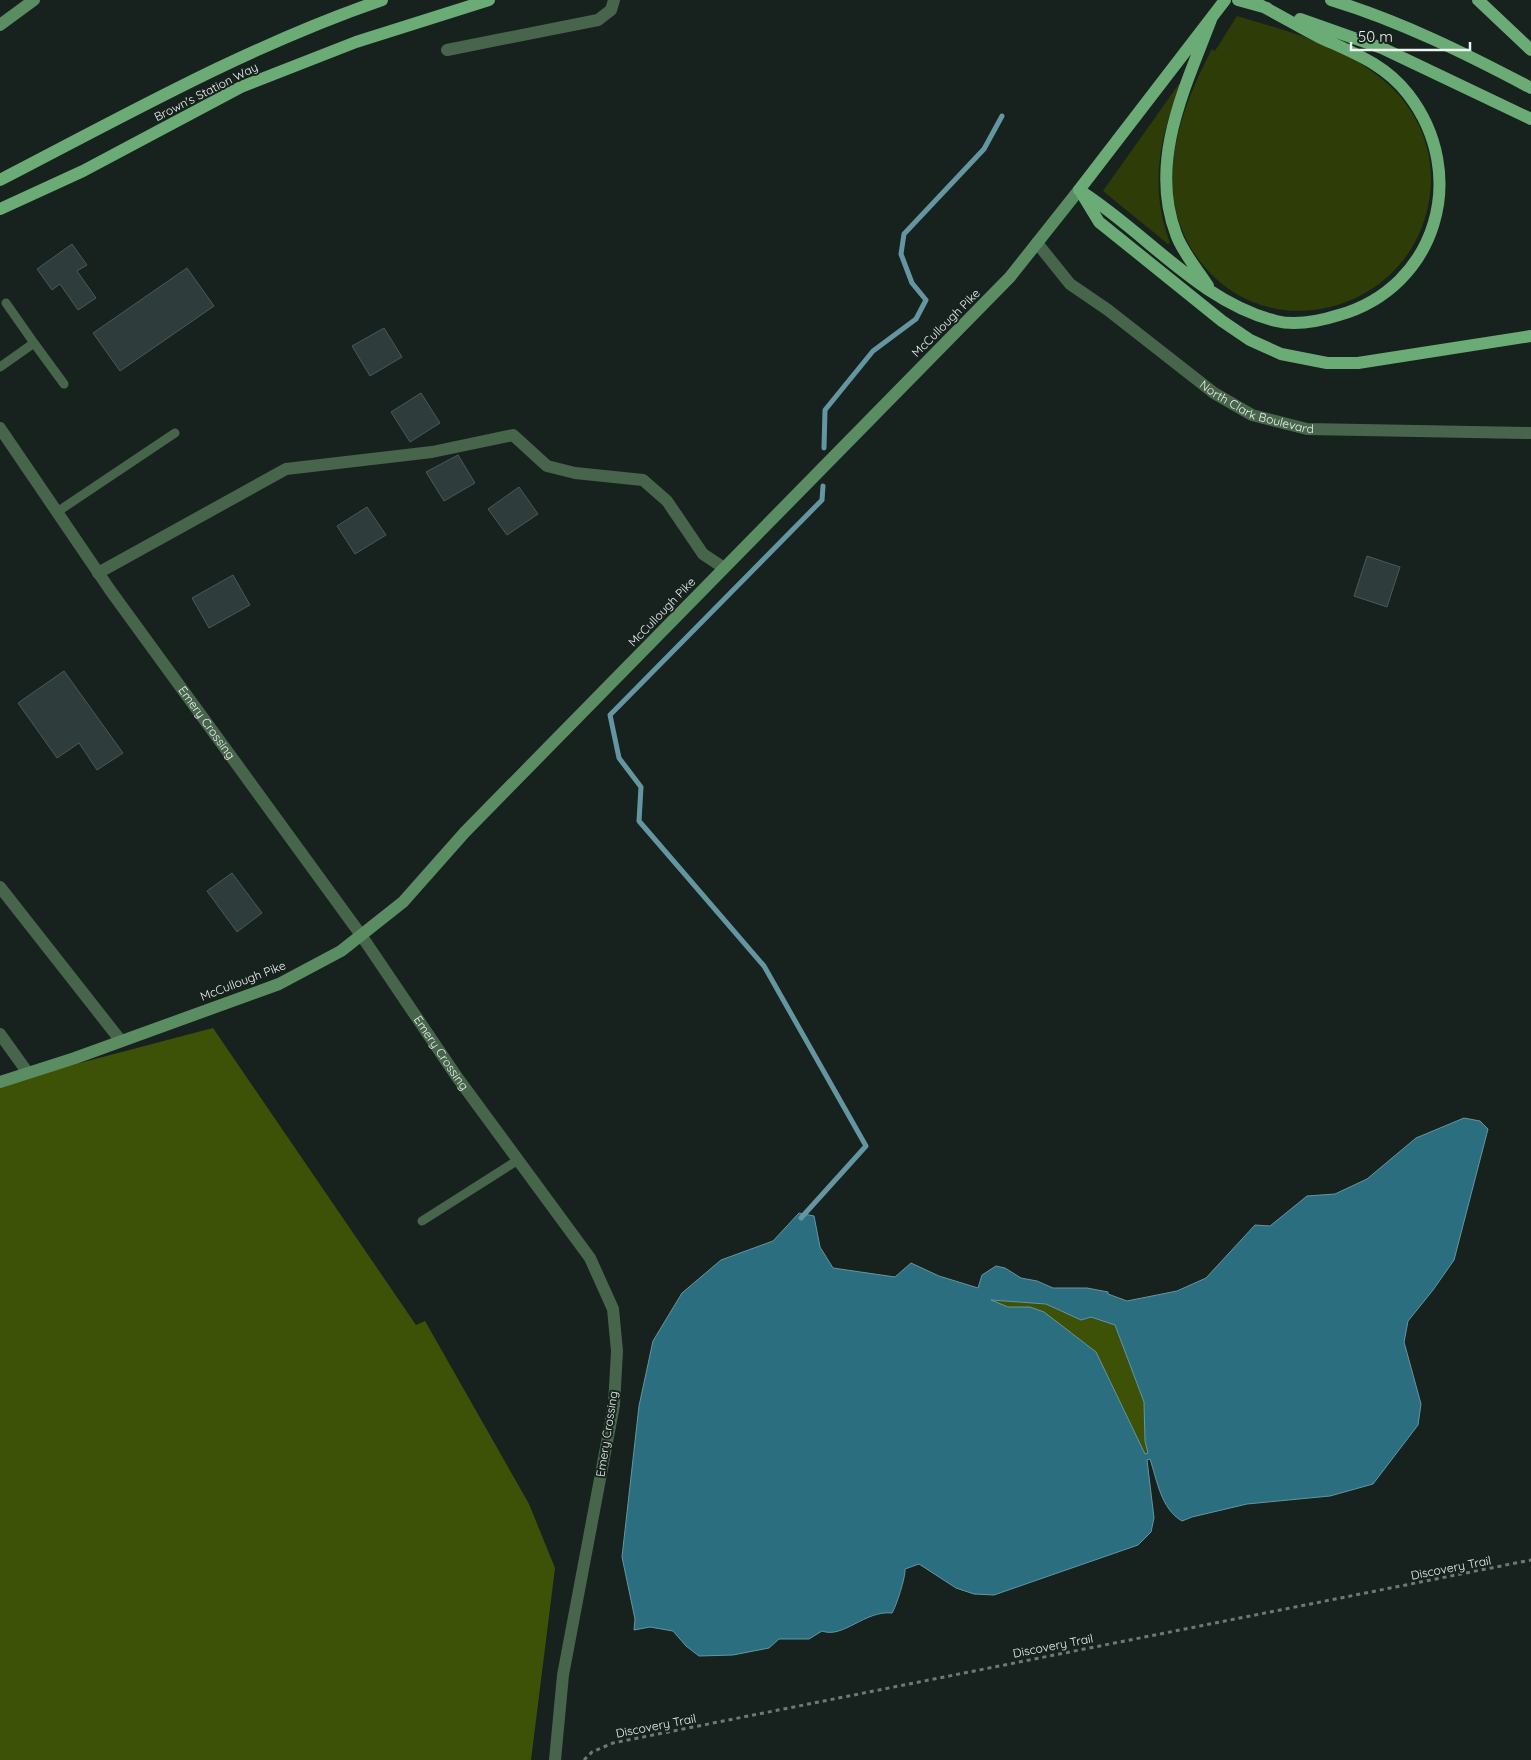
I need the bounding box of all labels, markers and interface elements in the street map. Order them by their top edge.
scale bar [1351,20,1470,52]
text: 50 m [1358,27,1393,46]
street label: Brown's Station Way [151,59,260,124]
street label: McCullough Pike [908,285,983,360]
street label: North Clark Boulevard [1197,377,1314,436]
street label: McCullough Pike [625,574,699,649]
street label: Emery Crossing [175,683,239,762]
street label: McCullough Pike [198,957,288,1004]
street label: Emery Crossing [411,1013,472,1093]
street label: Emery Crossing [592,1390,621,1478]
street label: Discovery Trail [1409,1552,1492,1583]
street label: Discovery Trail [1011,1630,1094,1661]
street label: Discovery Trail [614,1710,697,1741]

